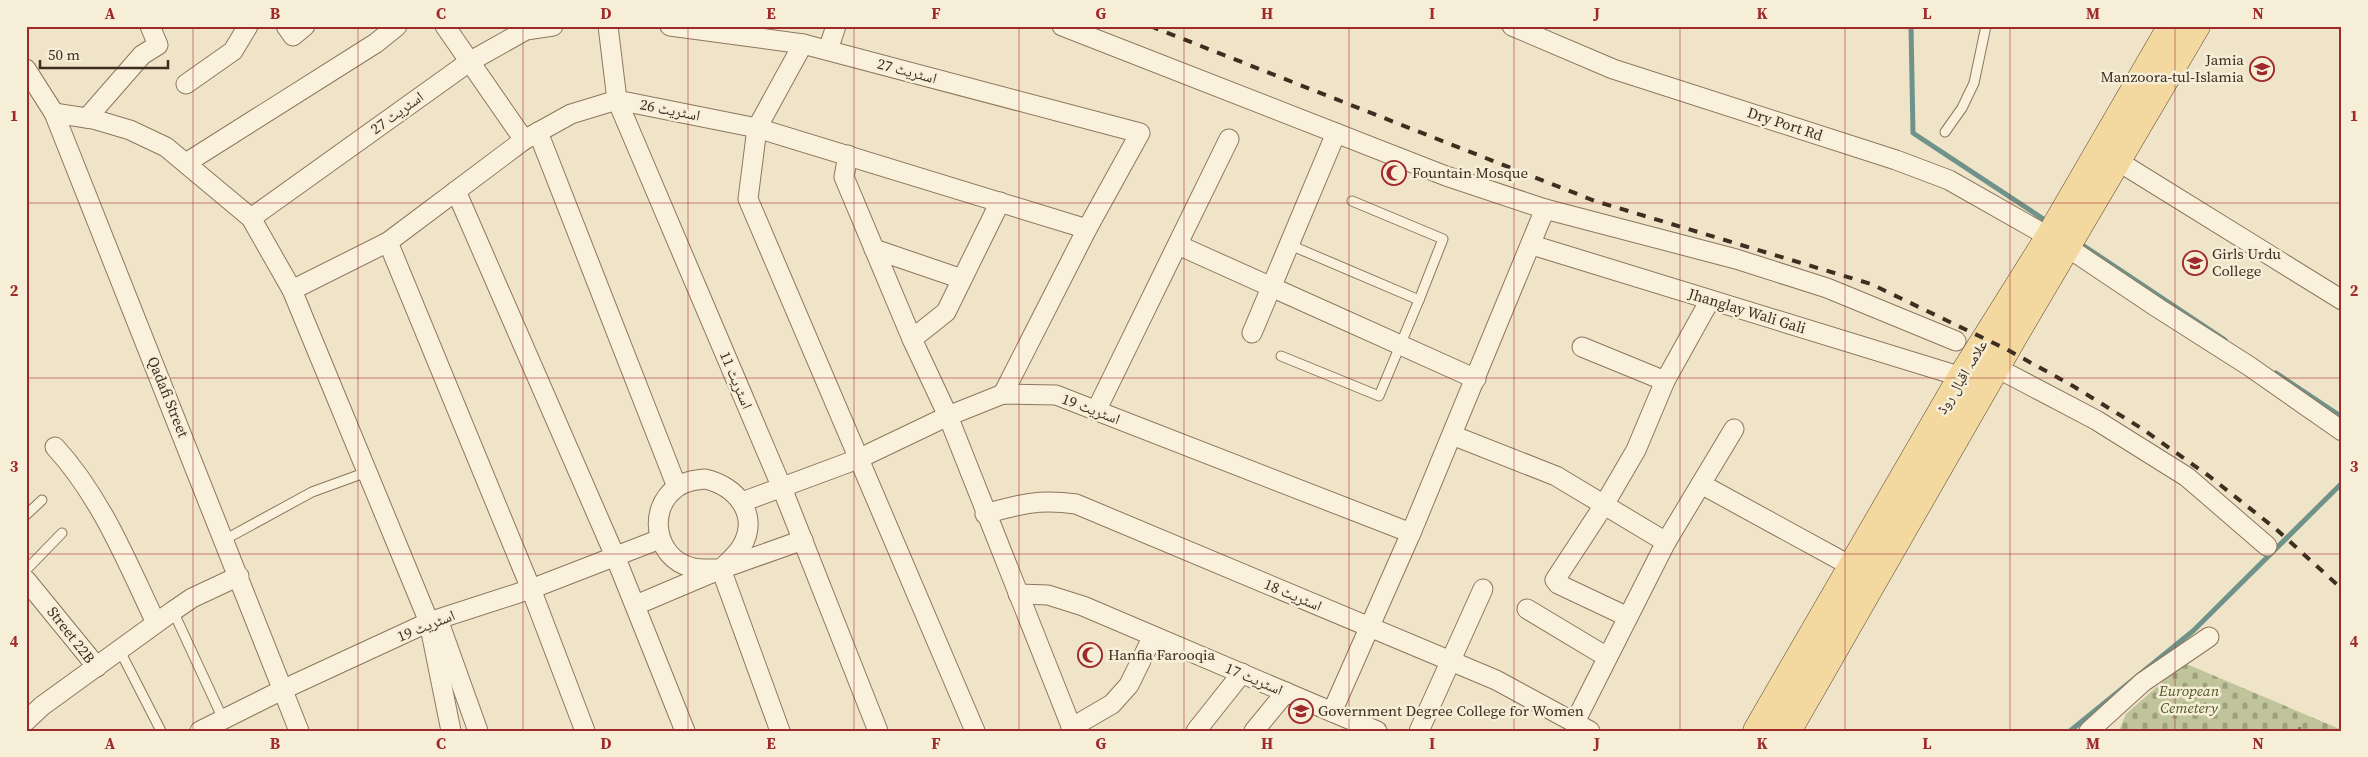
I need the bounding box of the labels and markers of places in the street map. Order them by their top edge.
place label: Jamia Manzoora-tul-Islamia [2101,49,2244,87]
school or university icon: Jamia Manzoora-tul-Islamia [2249,56,2275,82]
mosque icon: Fountain Mosque [1381,160,1407,186]
place label: Fountain Mosque [1412,162,1528,183]
place label: Girls Urdu College [2212,243,2281,281]
school or university icon: Girls Urdu College [2182,250,2208,276]
mosque icon: Hanfia Farooqia [1077,642,1103,668]
place label: Hanfia Farooqia [1108,644,1216,665]
school or university icon: Government Degree College for Women [1288,698,1314,724]
place label: Government Degree College for Women [1318,700,1584,721]

